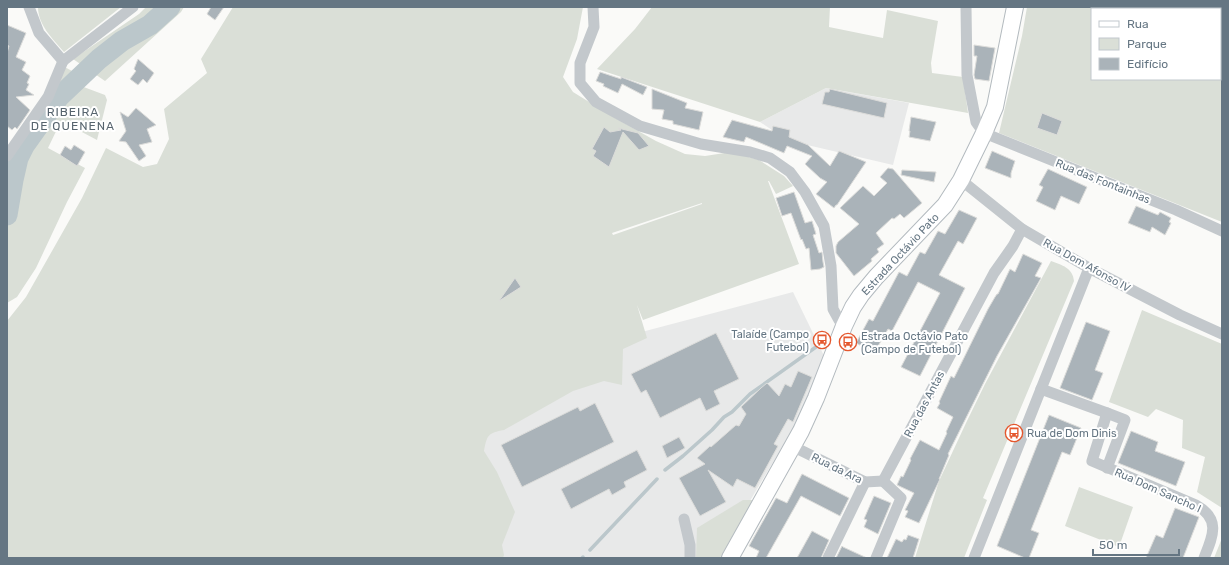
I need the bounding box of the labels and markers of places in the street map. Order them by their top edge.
place label: Talaíde (Campo Futebol) [731,328,809,354]
bus stop icon: Talaíde (Campo Futebol) [812,330,832,350]
place label: Estrada Octávio Pato (Campo de Futebol) [861,330,968,356]
bus stop icon: Estrada Octávio Pato (Campo de Futebol) [838,332,858,352]
bus stop icon: Rua de Dom Dinis [1004,423,1024,443]
place label: Rua de Dom Dinis [1027,427,1117,440]

